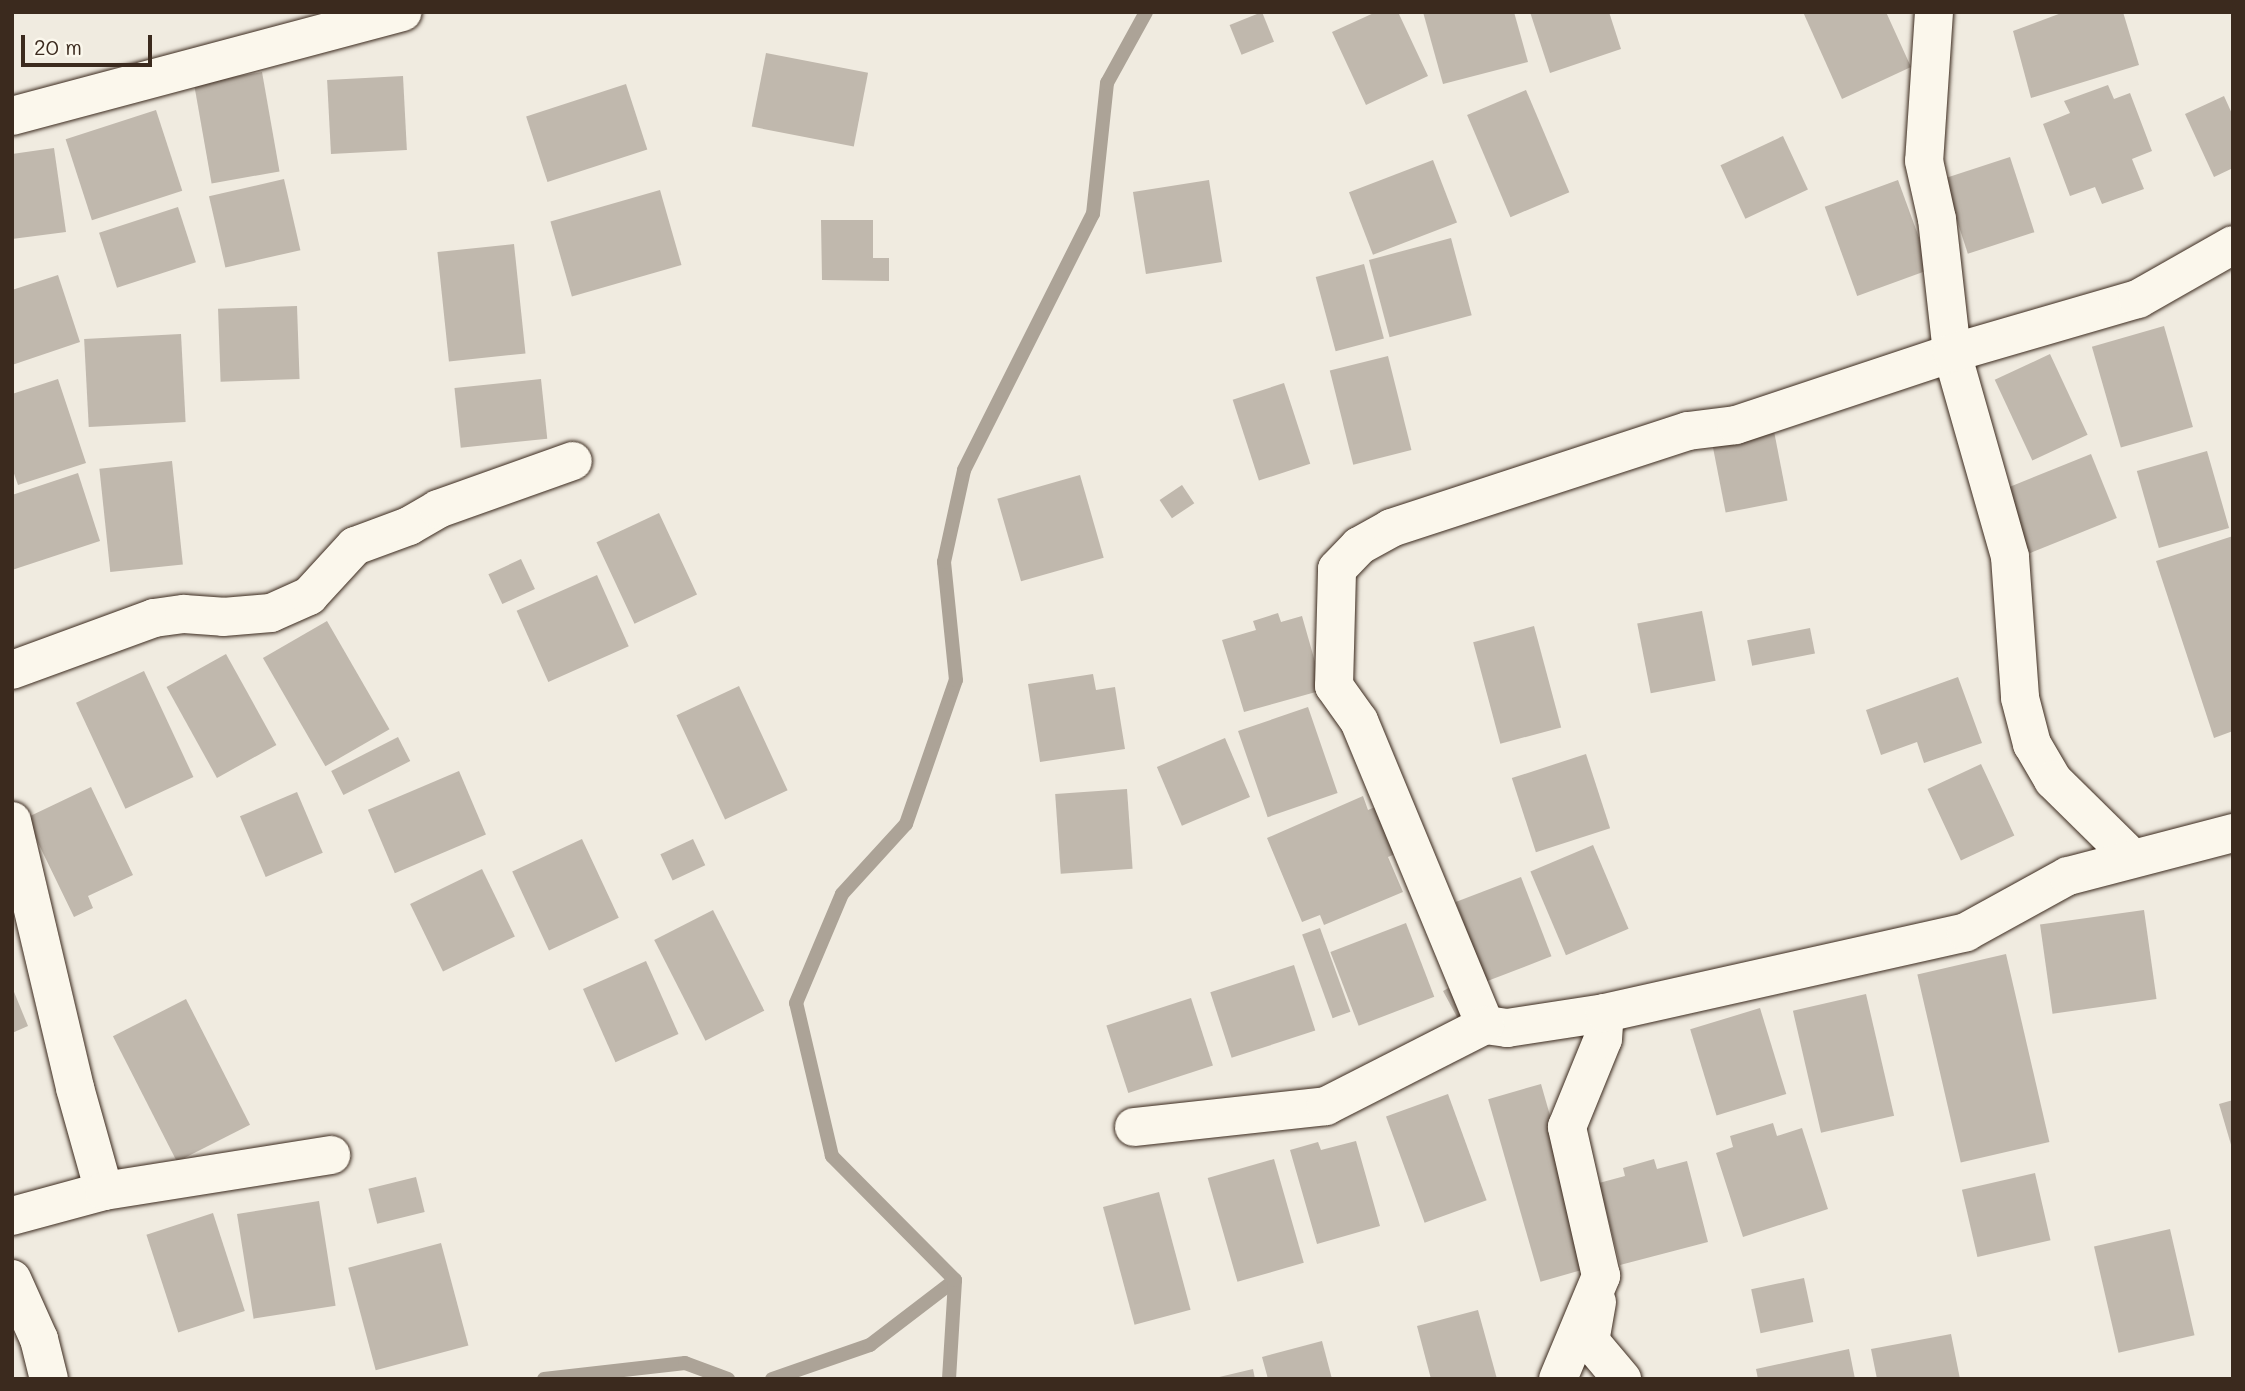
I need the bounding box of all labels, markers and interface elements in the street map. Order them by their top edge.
scale bar [24,21,156,65]
text: 20 m [34,33,82,60]

